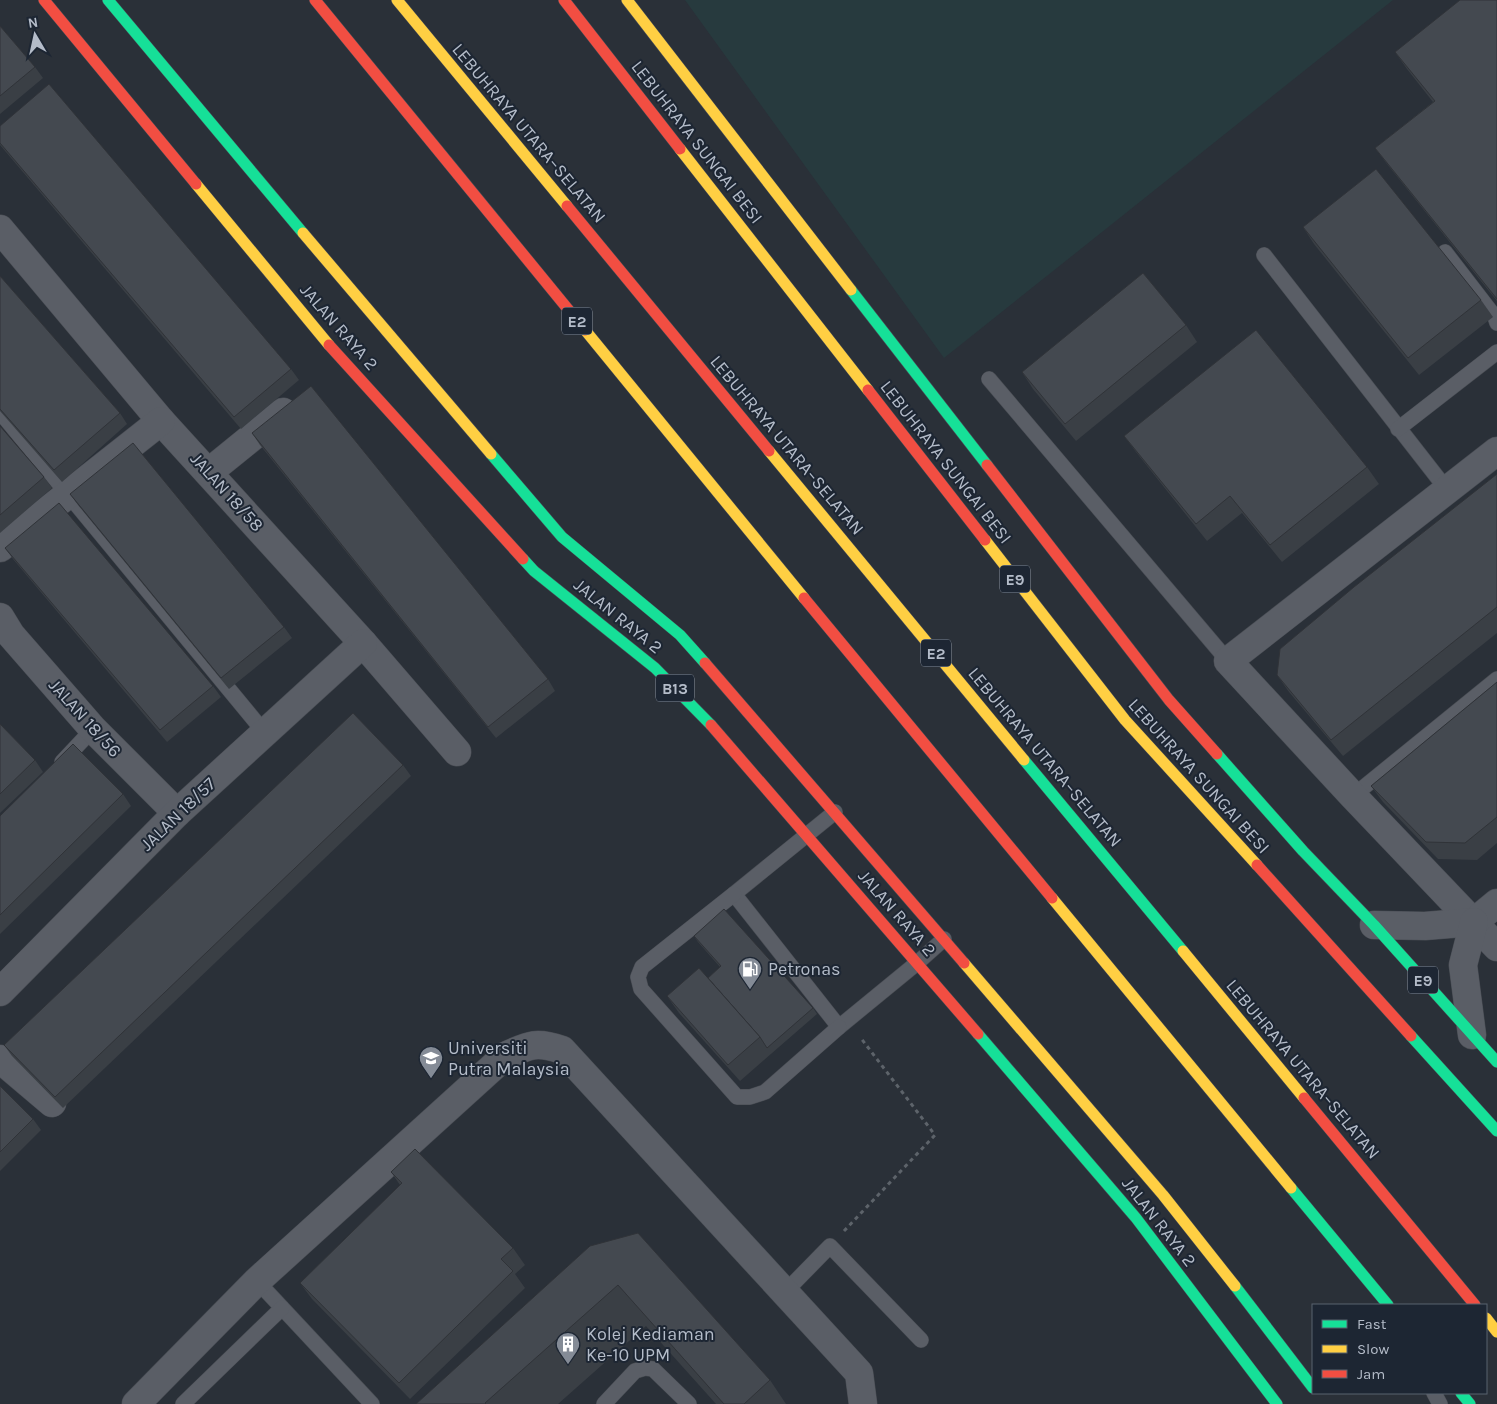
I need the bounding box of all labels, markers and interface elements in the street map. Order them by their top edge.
north arrow [10,10,60,60]
text: N [27,13,39,32]
street label: LEBUHRAYA UTARA–SELATAN [447,39,611,227]
street label: LEBUHRAYA SUNGAI BESI [626,56,768,228]
street label: JALAN RAYA 2 [295,279,383,375]
road number: E2 [562,308,592,334]
street label: LEBUHRAYA UTARA–SELATAN [705,351,869,539]
street label: LEBUHRAYA SUNGAI BESI [875,376,1017,548]
street label: JALAN 18/58 [186,448,268,536]
road number: E9 [1000,566,1030,592]
street label: JALAN RAYA 2 [569,574,667,658]
road number: E2 [921,640,951,666]
street label: LEBUHRAYA UTARA–SELATAN [963,663,1127,851]
street label: JALAN 18/56 [44,674,126,762]
road number: B13 [656,674,694,701]
street label: LEBUHRAYA SUNGAI BESI [1124,694,1274,858]
street label: JALAN 18/57 [136,772,221,855]
street label: JALAN RAYA 2 [853,865,941,961]
fuel station icon: Petronas [737,956,763,990]
place label: Petronas [768,958,841,980]
road number: E9 [1408,966,1438,994]
street label: LEBUHRAYA UTARA–SELATAN [1221,975,1385,1163]
place label: Universiti Putra Malaysia [448,1037,570,1080]
school or university icon: Universiti Putra Malaysia [418,1045,444,1079]
street label: JALAN RAYA 2 [1117,1173,1201,1271]
legend [1312,1304,1487,1394]
text: Fast [1357,1315,1387,1333]
place label: Kolej Kediaman Ke-10 UPM [586,1323,715,1366]
building icon: Kolej Kediaman Ke-10 UPM [555,1331,581,1365]
text: Slow [1357,1340,1389,1358]
text: Jam [1357,1365,1385,1383]

